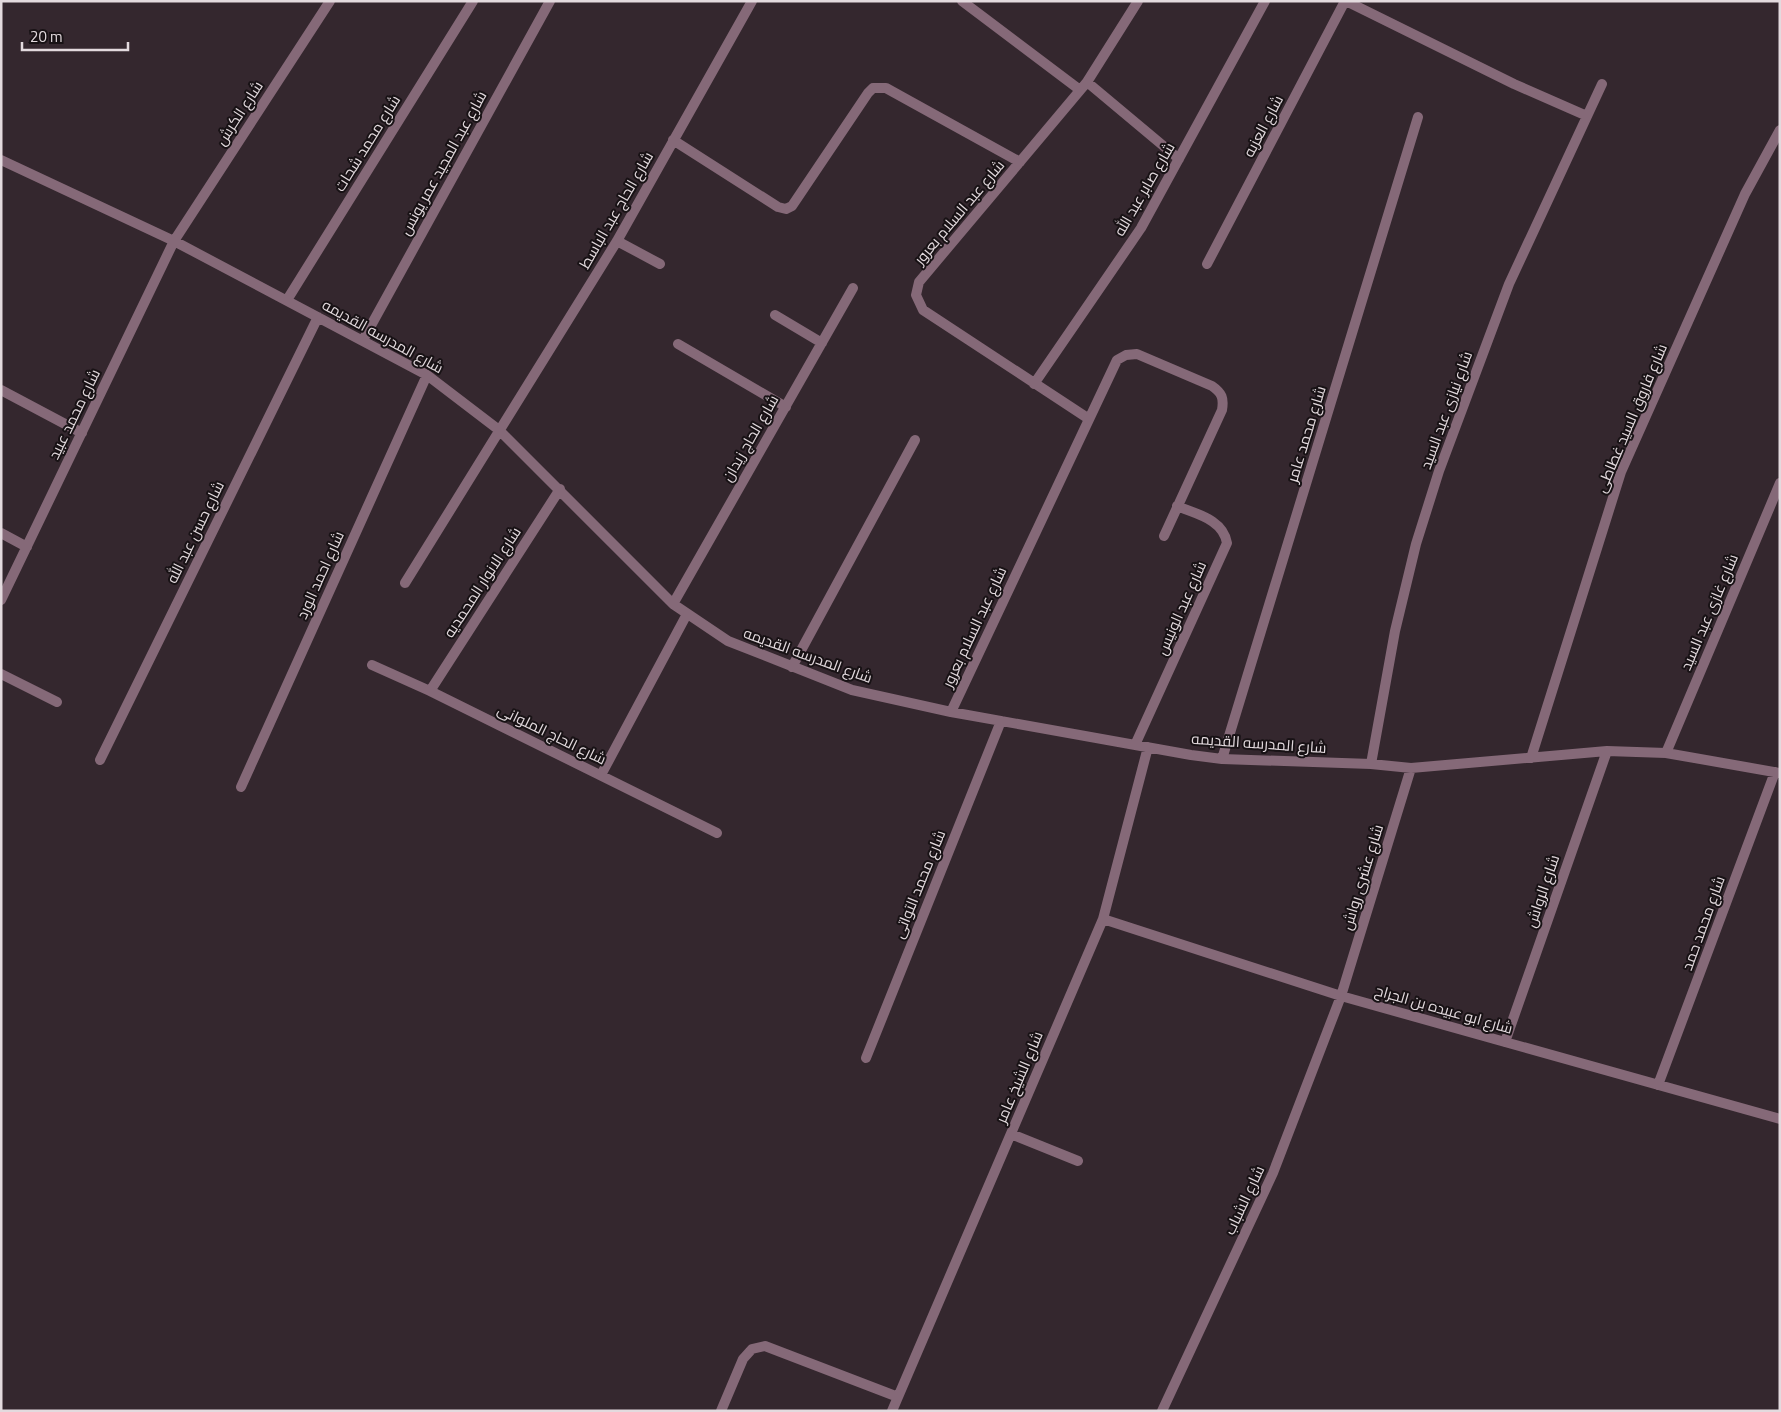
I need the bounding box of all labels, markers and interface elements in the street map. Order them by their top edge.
scale bar [22,20,129,52]
text: 20 m [30,25,63,48]
street label: شارع الكرش [209,76,269,150]
street label: شارع عبد المجيد عمر يونس [394,86,492,240]
street label: شارع محمد شحات [328,90,406,196]
street label: شارع العزبه [1237,91,1289,161]
street label: شارع صابر عبد الله [1108,138,1180,240]
street label: شارع الحاج عبد الباسط [573,147,659,273]
street label: شارع عبد السلام بعرور [907,154,1010,270]
street label: شارع المدرسه القديمه [318,293,448,379]
street label: شارع فاروق السيد غطاطى [1589,340,1673,496]
street label: شارع نيازى عبد السيد [1414,348,1478,472]
street label: شارع محمد عبيد [42,365,106,463]
street label: شارع محمد عامر [1280,383,1332,486]
street label: شارع الحاج زيدان [716,390,784,486]
street label: شارع حسن عبد الله [160,477,230,587]
street label: شارع الانوار المحمديه [437,522,527,642]
street label: شارع احمد الورد [290,527,350,623]
street label: شارع غازى عبد السيد [1674,550,1744,674]
street label: شارع عبد الونيس [1150,557,1212,659]
street label: شارع عبد السلام بعرور [935,563,1012,692]
street label: شارع المدرسه القديمه [740,621,876,689]
street label: شارع الحاج الملوانى [494,698,610,770]
street label: شارع المدرسه القديمه [1191,727,1327,759]
street label: شارع عشرى رواش [1335,821,1389,933]
street label: شارع محمد التواتى [887,826,951,942]
street label: شارع الرواش [1519,852,1565,930]
street label: شارع محمد حمد [1675,873,1731,973]
street label: شارع ابو عبيده بن الجراح [1372,978,1516,1040]
street label: شارع الشيخ عامر [989,1027,1049,1128]
street label: شارع الشباب [1218,1162,1270,1238]

